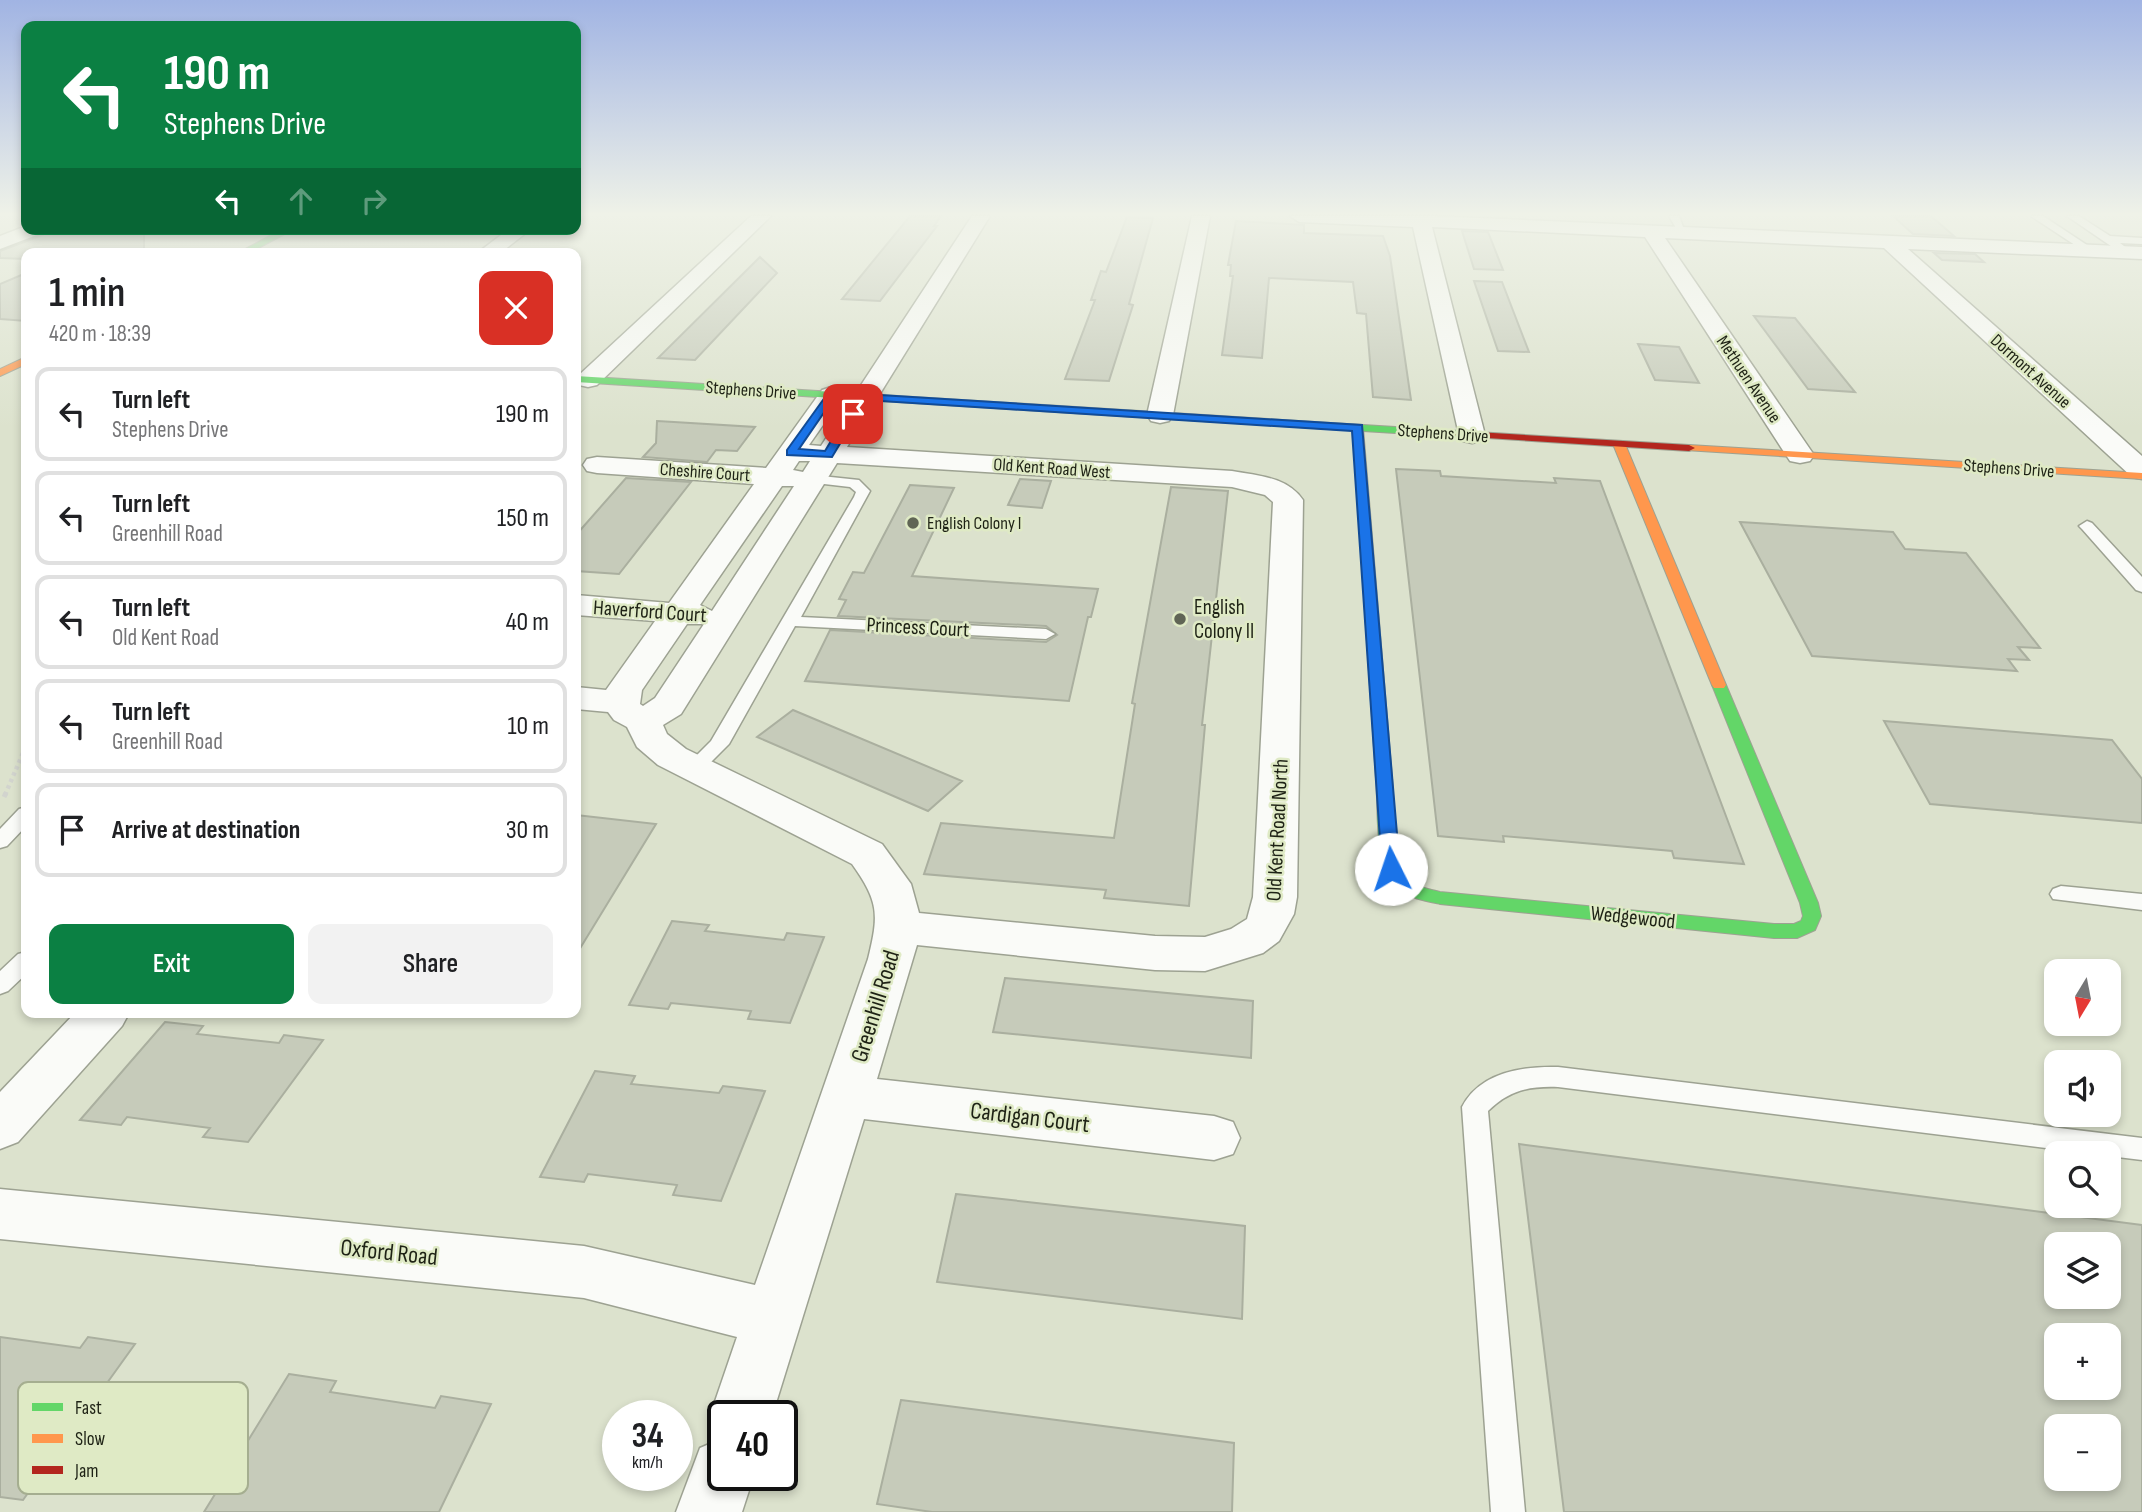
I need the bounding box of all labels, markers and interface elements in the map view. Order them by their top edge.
text: 190 m [164,45,270,104]
icon: left [49,49,140,140]
text: Stephens Drive [164,105,326,144]
icon: left [209,182,247,220]
icon: ahead [282,182,320,220]
icon: right [355,182,393,220]
text: 1 min [49,268,125,319]
button: close [479,271,553,345]
text: 420 m · 18:39 [49,320,151,348]
street label: Dormont Avenue [1986,330,2075,413]
street label: Methuen Avenue [1712,332,1785,427]
street label: Stephens Drive [705,377,797,404]
pin [823,384,883,444]
text: Turn left [112,385,190,416]
icon: left [53,395,91,433]
icon: arrive [834,395,872,433]
text: 190 m [496,399,549,430]
text: Stephens Drive [112,416,228,444]
street label: Stephens Drive [1397,420,1489,447]
street label: Old Kent Road West [993,454,1112,483]
street label: Stephens Drive [1963,455,2055,482]
street label: Cheshire Court [659,459,751,486]
text: Turn left [112,489,190,520]
icon: left [53,499,91,537]
text: 150 m [497,503,549,534]
place label: English Colony I [927,513,1021,534]
marker: English Colony I [905,515,921,531]
text: Greenhill Road [112,520,223,548]
text: Turn left [112,593,190,624]
street label: Haverford Court [592,595,707,628]
place label: English Colony II [1194,595,1254,644]
icon: left [53,603,91,641]
text: 40 m [506,607,549,638]
marker: English Colony II [1172,611,1188,627]
street label: Princess Court [866,612,970,643]
text: Old Kent Road [112,624,219,652]
text: Turn left [112,697,190,728]
icon: left [53,707,91,745]
text: 10 m [507,711,549,742]
text: Greenhill Road [112,728,223,756]
street label: Old Kent Road North [1261,758,1294,902]
icon: arrive [53,811,91,849]
text: Arrive at destination [112,815,300,846]
text: 30 m [506,815,549,846]
position arrow [1354,832,1428,906]
street label: Wedgewood [1589,901,1677,934]
button: Exit [49,924,294,1004]
button: Share [308,924,553,1004]
street label: Greenhill Road [845,947,906,1066]
north arrow [2044,959,2121,1036]
map controls [2044,959,2121,1491]
button: sound [2044,1050,2121,1127]
street label: Cardigan Court [969,1096,1091,1139]
button: search [2044,1141,2121,1218]
button: layers [2044,1232,2121,1309]
street label: Oxford Road [339,1233,439,1272]
button: + [2044,1323,2121,1400]
legend [18,1382,248,1494]
text: Fast [75,1397,102,1420]
speed limit sign: 40 [707,1400,798,1491]
button: − [2044,1414,2121,1491]
text: 34 [632,1415,664,1458]
text: Slow [75,1428,105,1451]
text: km/h [632,1452,663,1473]
text: Jam [74,1460,98,1483]

